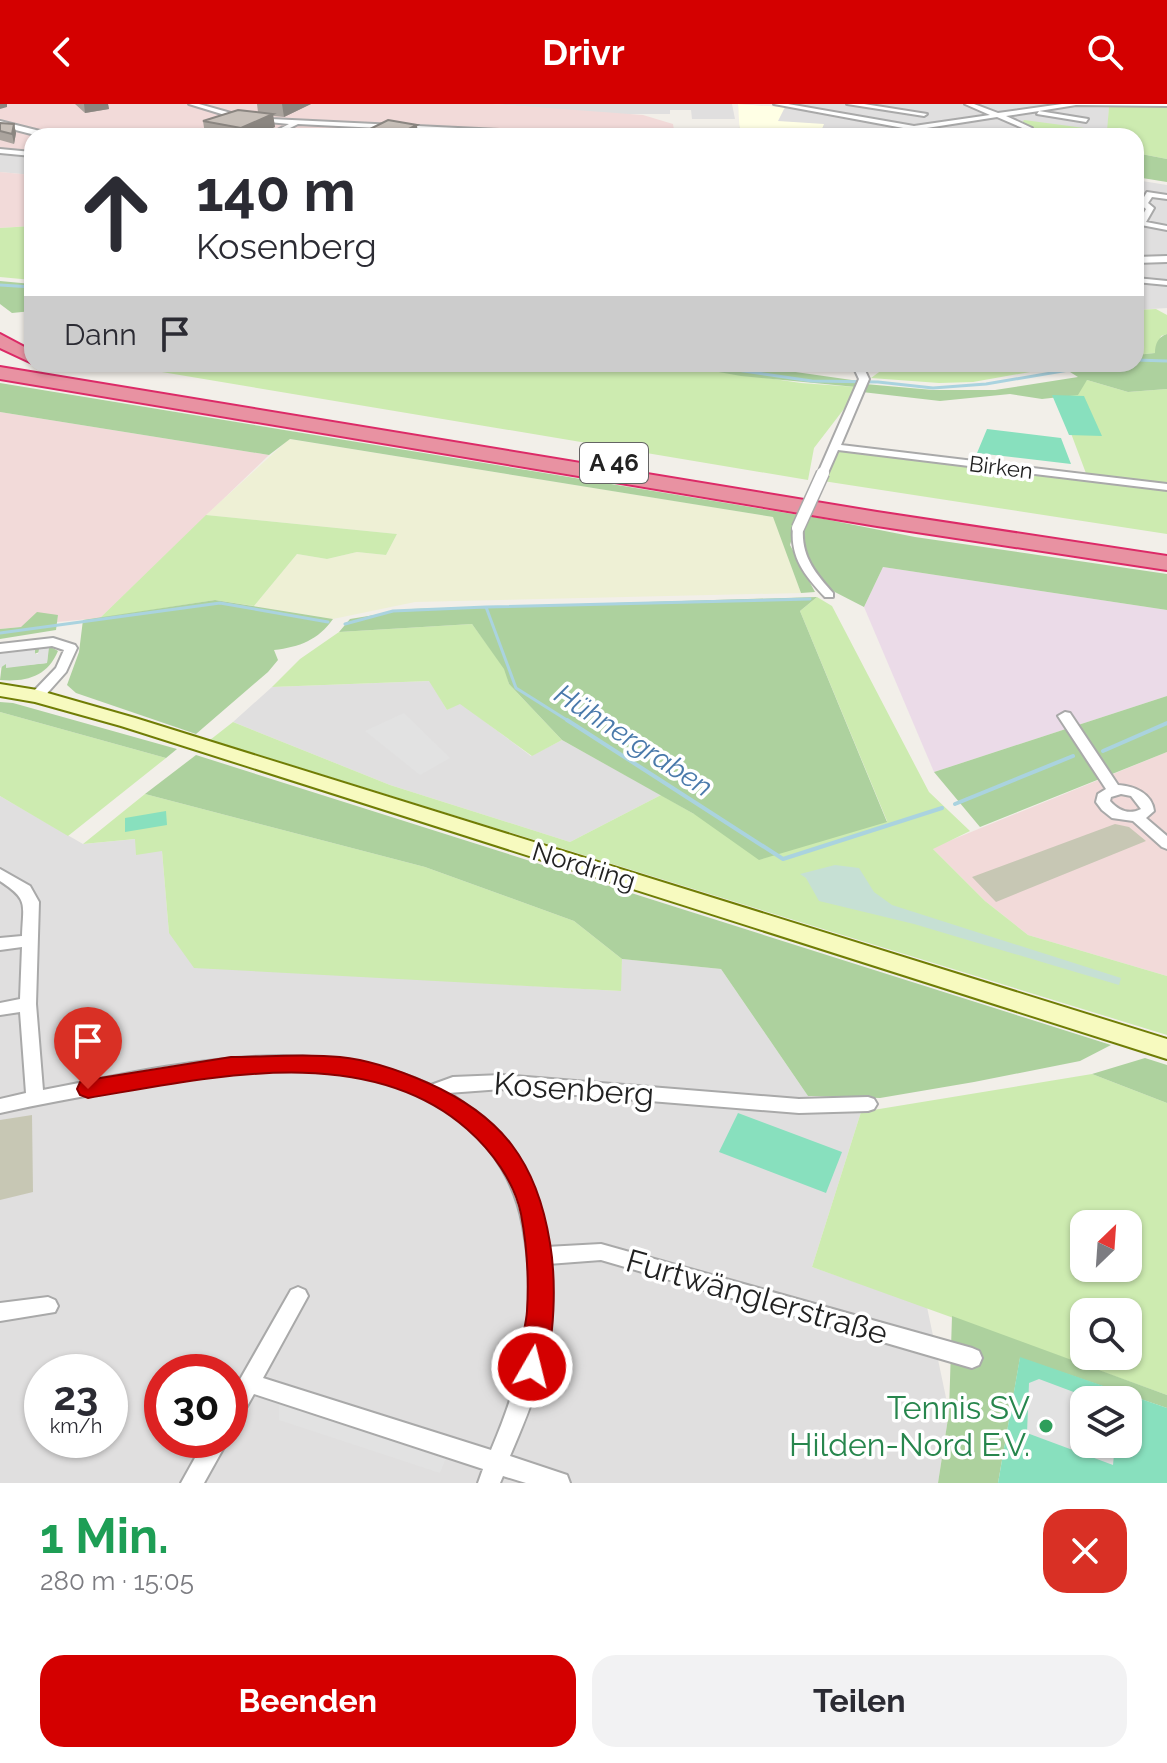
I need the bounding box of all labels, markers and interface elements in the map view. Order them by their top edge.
icon: back [40,30,84,74]
icon: search [1083,30,1127,74]
text: Drivr [542,31,625,73]
text: 140 m [196,158,356,224]
icon: ahead [64,160,168,264]
text: Kosenberg [196,225,377,267]
icon: arrive [153,312,197,356]
text: Dann [64,317,137,352]
road number: A 46 [580,443,648,483]
street label: Birken [968,450,1034,484]
water label: Hühnergraben [549,677,719,804]
street label: Nordring [529,836,639,896]
pin [54,1007,122,1089]
icon: arrive [66,1019,110,1063]
street label: Kosenberg [493,1064,655,1113]
north arrow [1070,1210,1142,1282]
map controls [1070,1210,1142,1458]
street label: Furtwänglerstraße [622,1242,892,1352]
button: search [1070,1298,1142,1370]
position arrow [490,1325,574,1409]
speed limit sign: 30 [144,1354,248,1458]
text: 23 [54,1372,98,1419]
button: layers [1070,1386,1142,1458]
place label: Tennis SV Hilden-Nord E.V. [789,1389,1030,1463]
text: km/h [50,1414,102,1438]
marker: Tennis SV Hilden-Nord E.V. [1037,1417,1055,1435]
text: 1 Min. [40,1508,169,1564]
button: close [1043,1509,1127,1593]
text: 280 m · 15:05 [40,1566,194,1596]
button: Beenden [40,1655,576,1747]
button: Teilen [592,1655,1127,1747]

